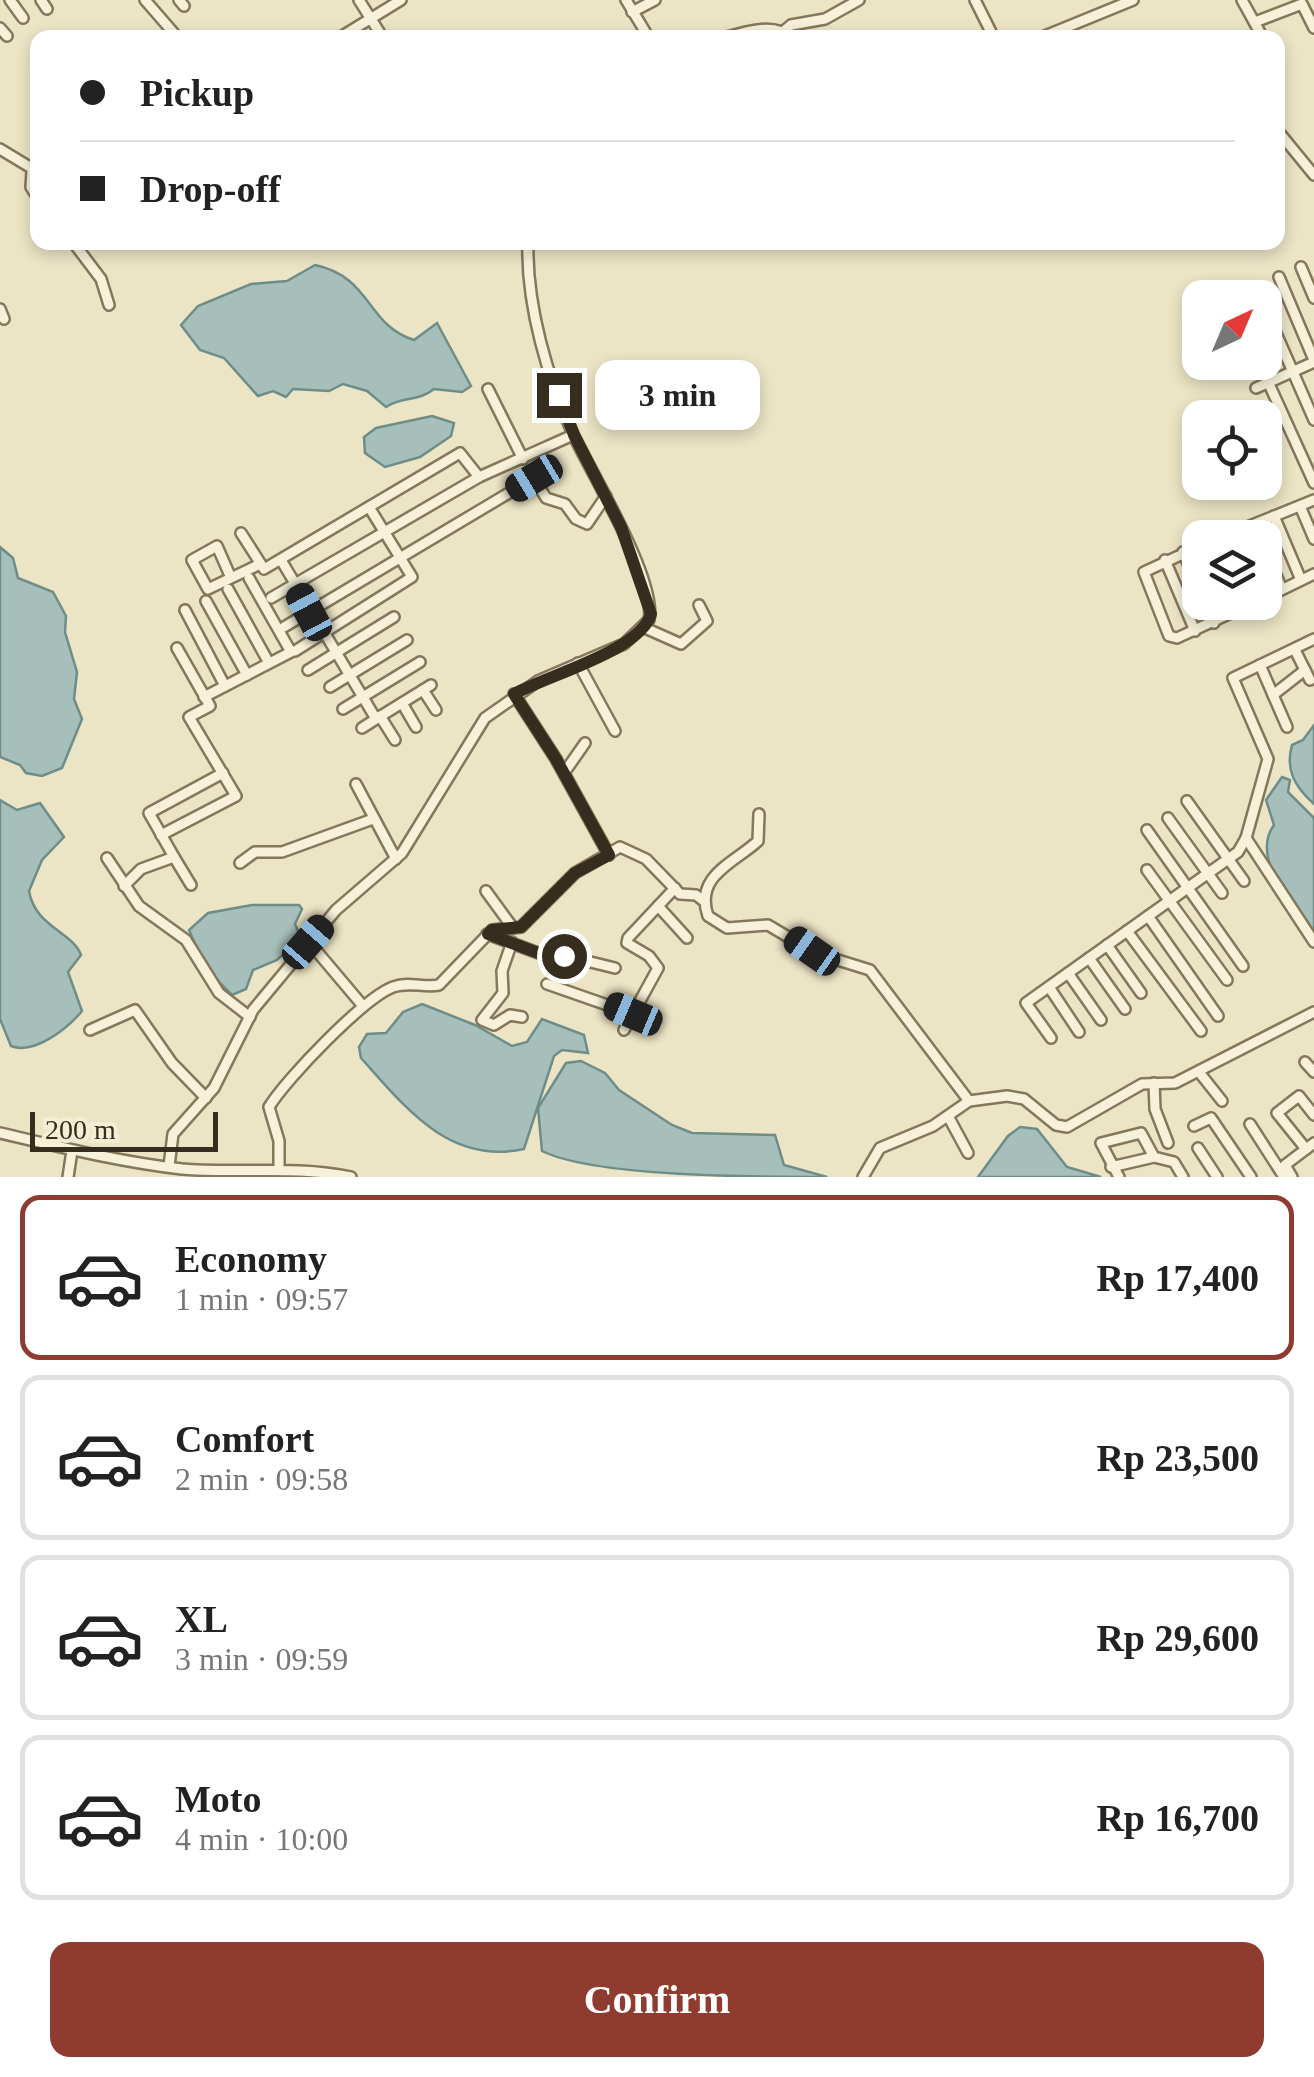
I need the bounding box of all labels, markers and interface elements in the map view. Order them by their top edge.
text: Pickup [140,72,254,114]
text: Drop-off [140,168,281,210]
north arrow [1182,280,1282,380]
map controls [1182,280,1282,620]
callout: 3 min [594,360,759,430]
route end [537,373,582,418]
text: 3 min [639,377,716,413]
button: locate [1182,400,1282,500]
car [501,450,567,506]
button: layers [1182,520,1282,620]
car [282,578,336,646]
car [277,910,339,974]
car [779,922,845,980]
route start [542,934,587,979]
car [600,988,666,1040]
scale bar [30,1107,218,1152]
text: 200 m [45,1114,116,1145]
icon: car [55,1233,145,1323]
text: Economy [175,1238,327,1280]
text: Rp 17,400 [1096,1257,1259,1299]
text: 1 min · 09:57 [175,1281,348,1317]
icon: car [55,1413,145,1503]
text: Comfort [175,1418,314,1460]
text: Rp 23,500 [1096,1437,1259,1479]
text: 2 min · 09:58 [175,1461,348,1497]
icon: car [55,1593,145,1683]
text: XL [175,1598,228,1640]
text: Rp 29,600 [1096,1617,1259,1659]
text: 3 min · 09:59 [175,1641,348,1677]
icon: car [55,1773,145,1863]
text: Moto [175,1778,262,1820]
text: Rp 16,700 [1096,1797,1259,1839]
text: 4 min · 10:00 [175,1821,348,1857]
button: Confirm [50,1942,1264,2057]

